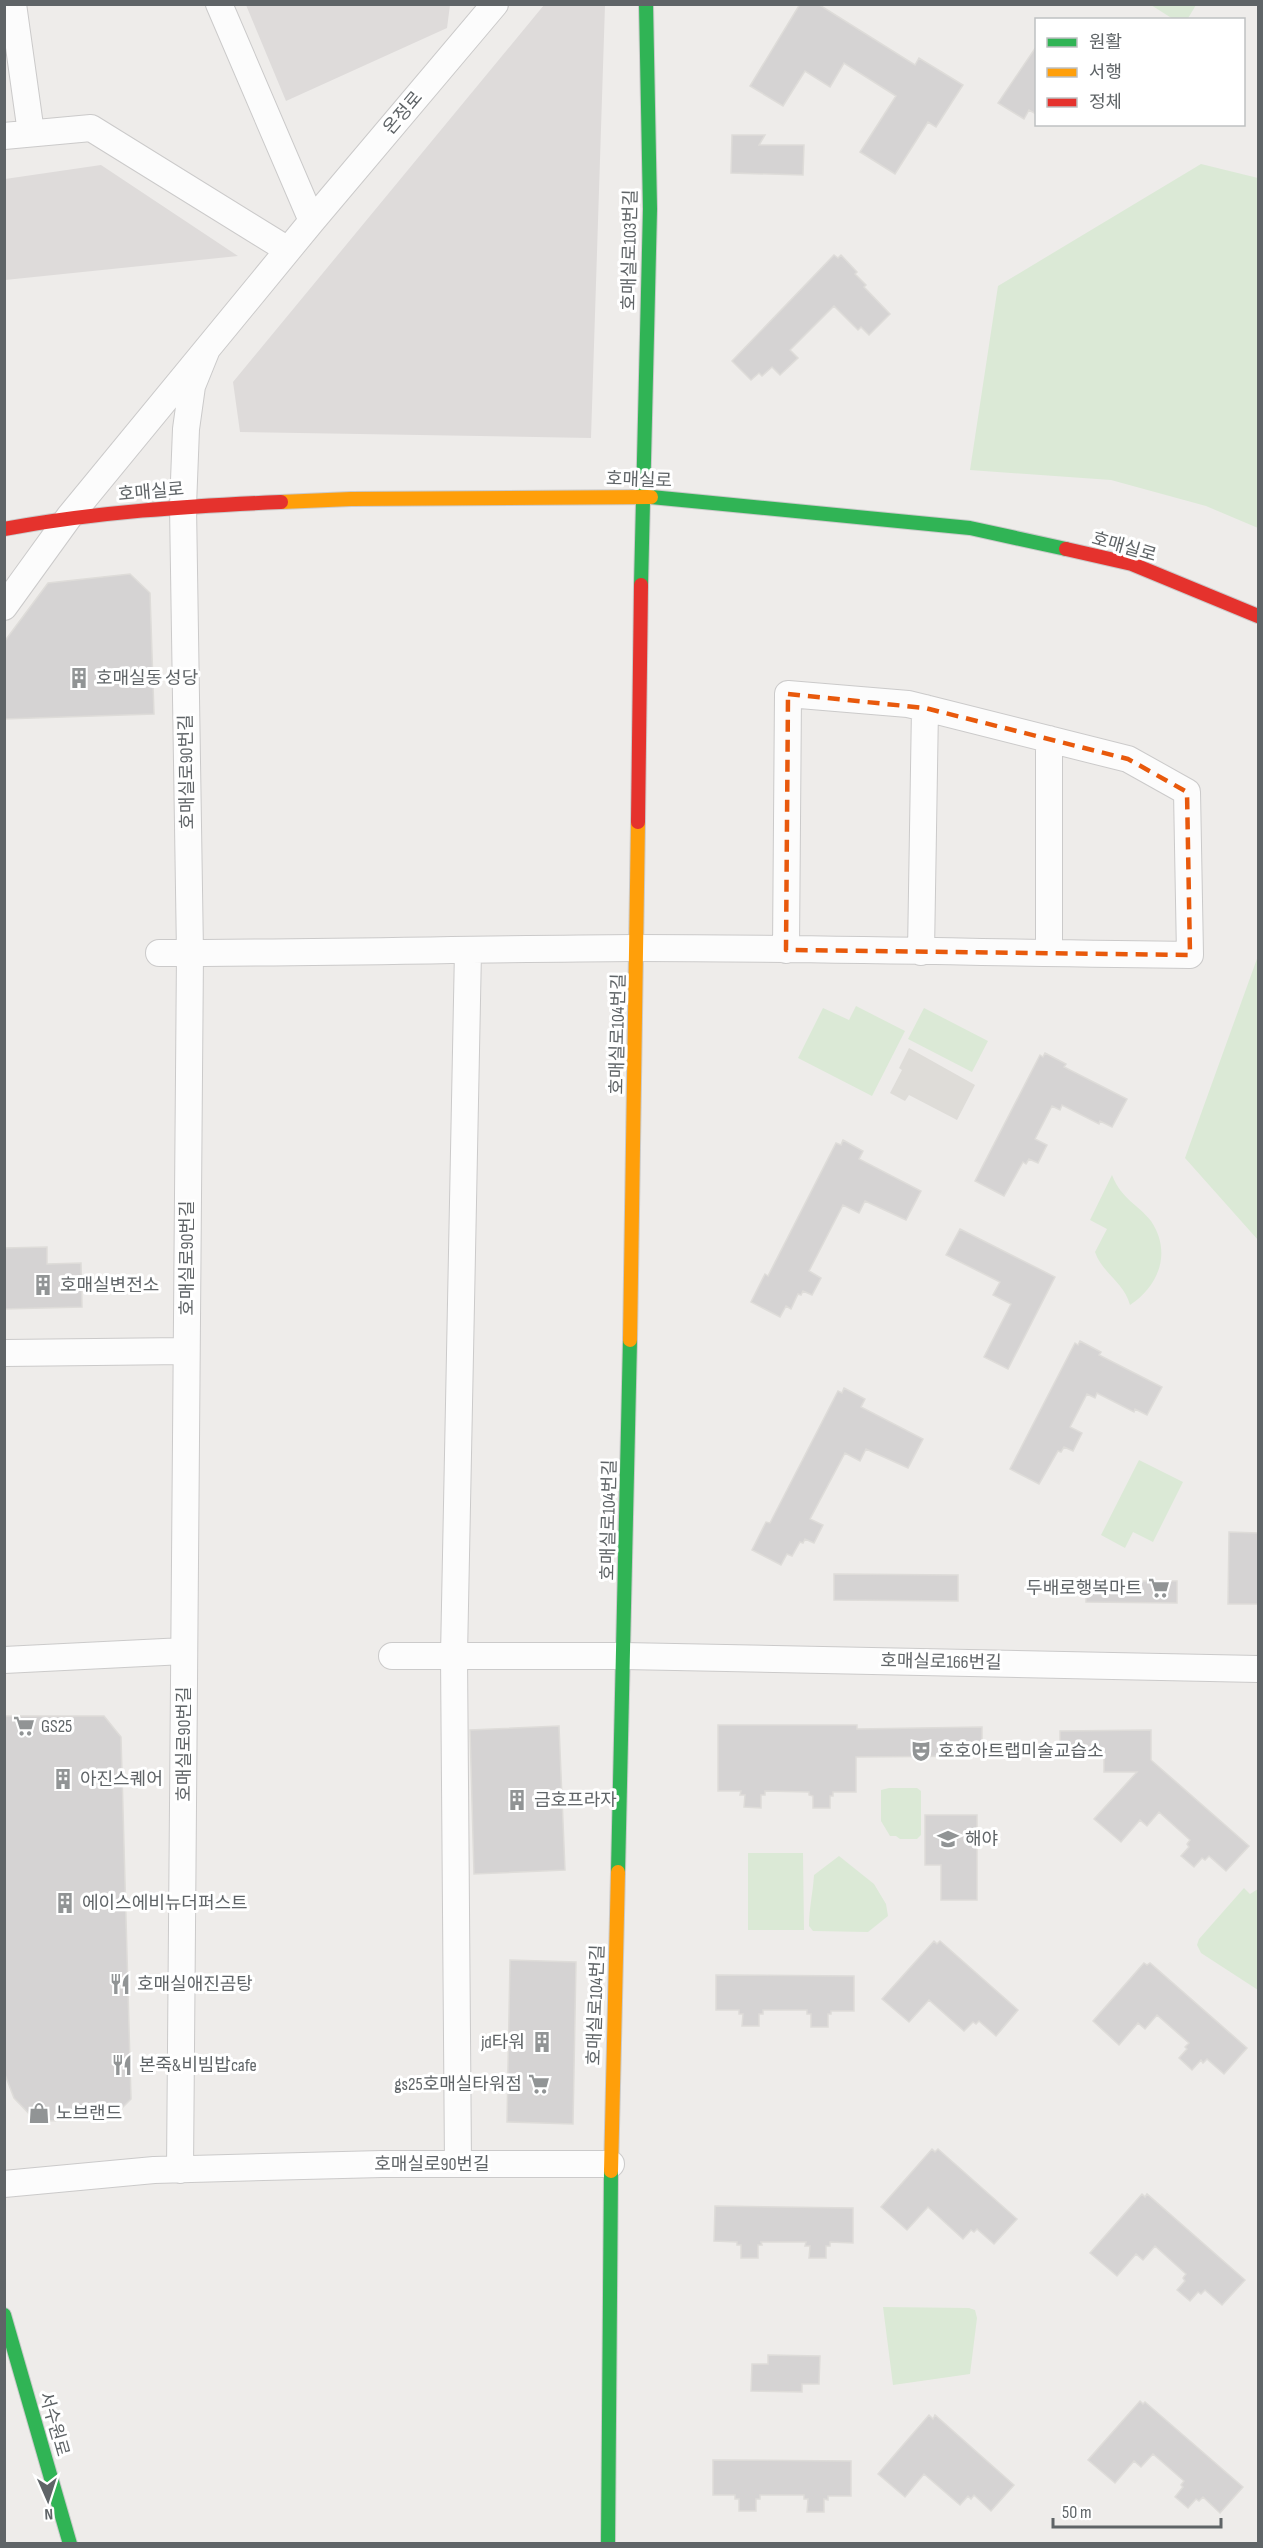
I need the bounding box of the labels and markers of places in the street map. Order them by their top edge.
building icon: 호매실동 성당 [67,666,91,690]
place label: 호매실동 성당 [96,668,198,689]
building icon: 호매실변전소 [31,1273,55,1297]
place label: 호매실변전소 [60,1275,159,1296]
supermarket icon: 두배로행복마트 [1147,1576,1171,1600]
place label: 두배로행복마트 [1026,1578,1142,1599]
supermarket icon: GS25 [12,1714,36,1738]
place label: GS25 [41,1716,72,1737]
theatre icon: 호호아트랩미술교습소 [909,1739,933,1763]
place label: 호호아트랩미술교습소 [938,1741,1104,1762]
building icon: 아진스퀘어 [51,1767,75,1791]
place label: 아진스퀘어 [80,1769,163,1790]
building icon: 금호프라자 [505,1788,529,1812]
place label: 금호프라자 [534,1790,617,1811]
school or university icon: 해야 [936,1827,960,1851]
place label: 해야 [965,1829,998,1850]
building icon: 에이스에비뉴더퍼스트 [53,1891,77,1915]
place label: 에이스에비뉴더퍼스트 [82,1893,248,1914]
restaurant icon: 호매실애진곰탕 [108,1972,132,1996]
place label: 호매실애진곰탕 [137,1974,253,1995]
building icon: jd타워 [530,2030,554,2054]
place label: jd타워 [480,2032,525,2053]
restaurant icon: 본죽&비빔밥cafe [110,2053,134,2077]
place label: 본죽&비빔밥cafe [139,2055,257,2076]
supermarket icon: gs25호매실타워점 [527,2072,551,2096]
place label: gs25호매실타워점 [394,2074,522,2095]
shop icon: 노브랜드 [27,2101,51,2125]
place label: 노브랜드 [56,2103,122,2124]

